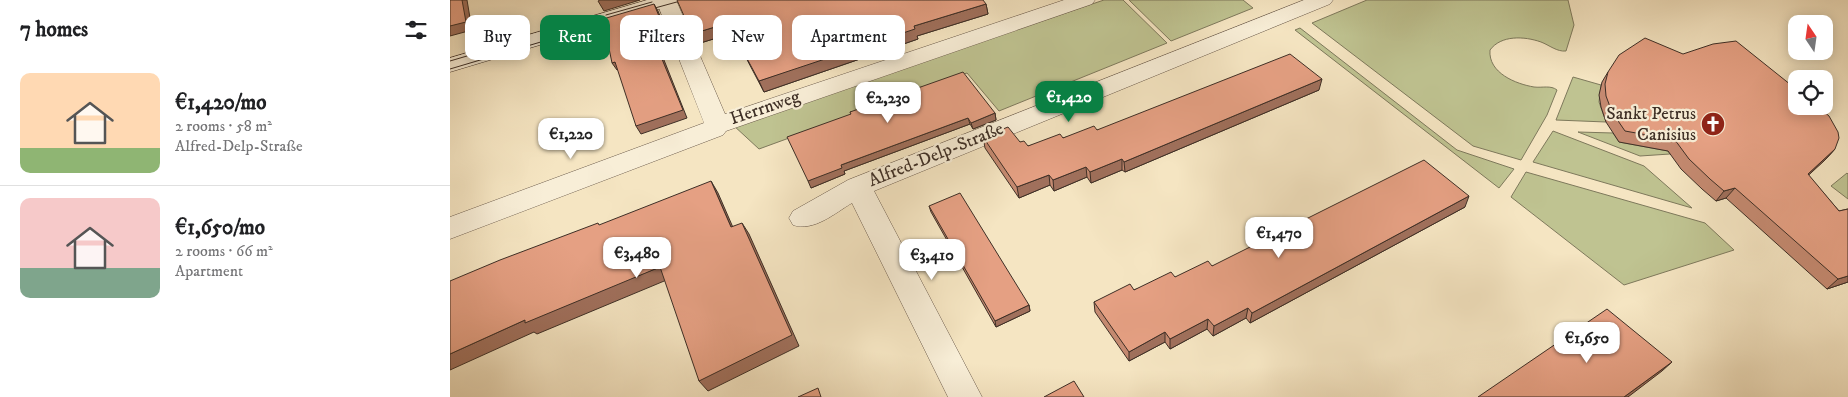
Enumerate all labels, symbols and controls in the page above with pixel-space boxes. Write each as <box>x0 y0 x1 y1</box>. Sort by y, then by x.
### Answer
chip: Buy <box>465 15 530 60</box>
chip: Rent <box>540 15 610 60</box>
chip: Filters <box>620 15 703 60</box>
chip: New <box>713 15 782 60</box>
chip: Apartment <box>792 15 905 60</box>
north arrow <box>1788 15 1832 60</box>
map controls <box>1788 15 1833 115</box>
icon: filters <box>402 16 430 44</box>
text: 7 homes <box>20 17 88 43</box>
button: locate <box>1788 70 1833 115</box>
pin: €1,420 <box>1028 80 1110 123</box>
pin: €2,230 <box>847 82 929 124</box>
street label: Herrnweg <box>727 86 803 130</box>
text: €1,420 <box>1046 87 1092 107</box>
text: €2,230 <box>866 88 910 108</box>
text: €1,420/mo <box>175 90 266 116</box>
icon: home <box>60 93 120 153</box>
place label: Sankt Petrus Canisius <box>1606 103 1696 146</box>
church icon: Sankt Petrus Canisius <box>1700 111 1726 137</box>
text: 2 rooms · 58 m² <box>175 116 272 136</box>
pin: €1,220 <box>530 118 612 160</box>
street label: Alfred-Delp-Straße <box>865 118 1007 192</box>
text: €1,220 <box>549 124 593 144</box>
text: Alfred-Delp-Straße <box>175 136 303 156</box>
text: €1,650/mo <box>175 215 265 241</box>
pin: €1,470 <box>1238 216 1320 259</box>
icon: home <box>60 218 120 278</box>
text: €1,470 <box>1256 223 1302 243</box>
pin: €3,480 <box>596 236 678 279</box>
pin: €3,410 <box>891 238 973 281</box>
text: 2 rooms · 66 m² <box>175 241 273 261</box>
text: €3,480 <box>614 243 660 263</box>
text: €3,410 <box>910 245 954 265</box>
text: Apartment <box>175 261 243 281</box>
pin: €1,650 <box>1546 322 1628 364</box>
text: €1,650 <box>1565 328 1609 348</box>

